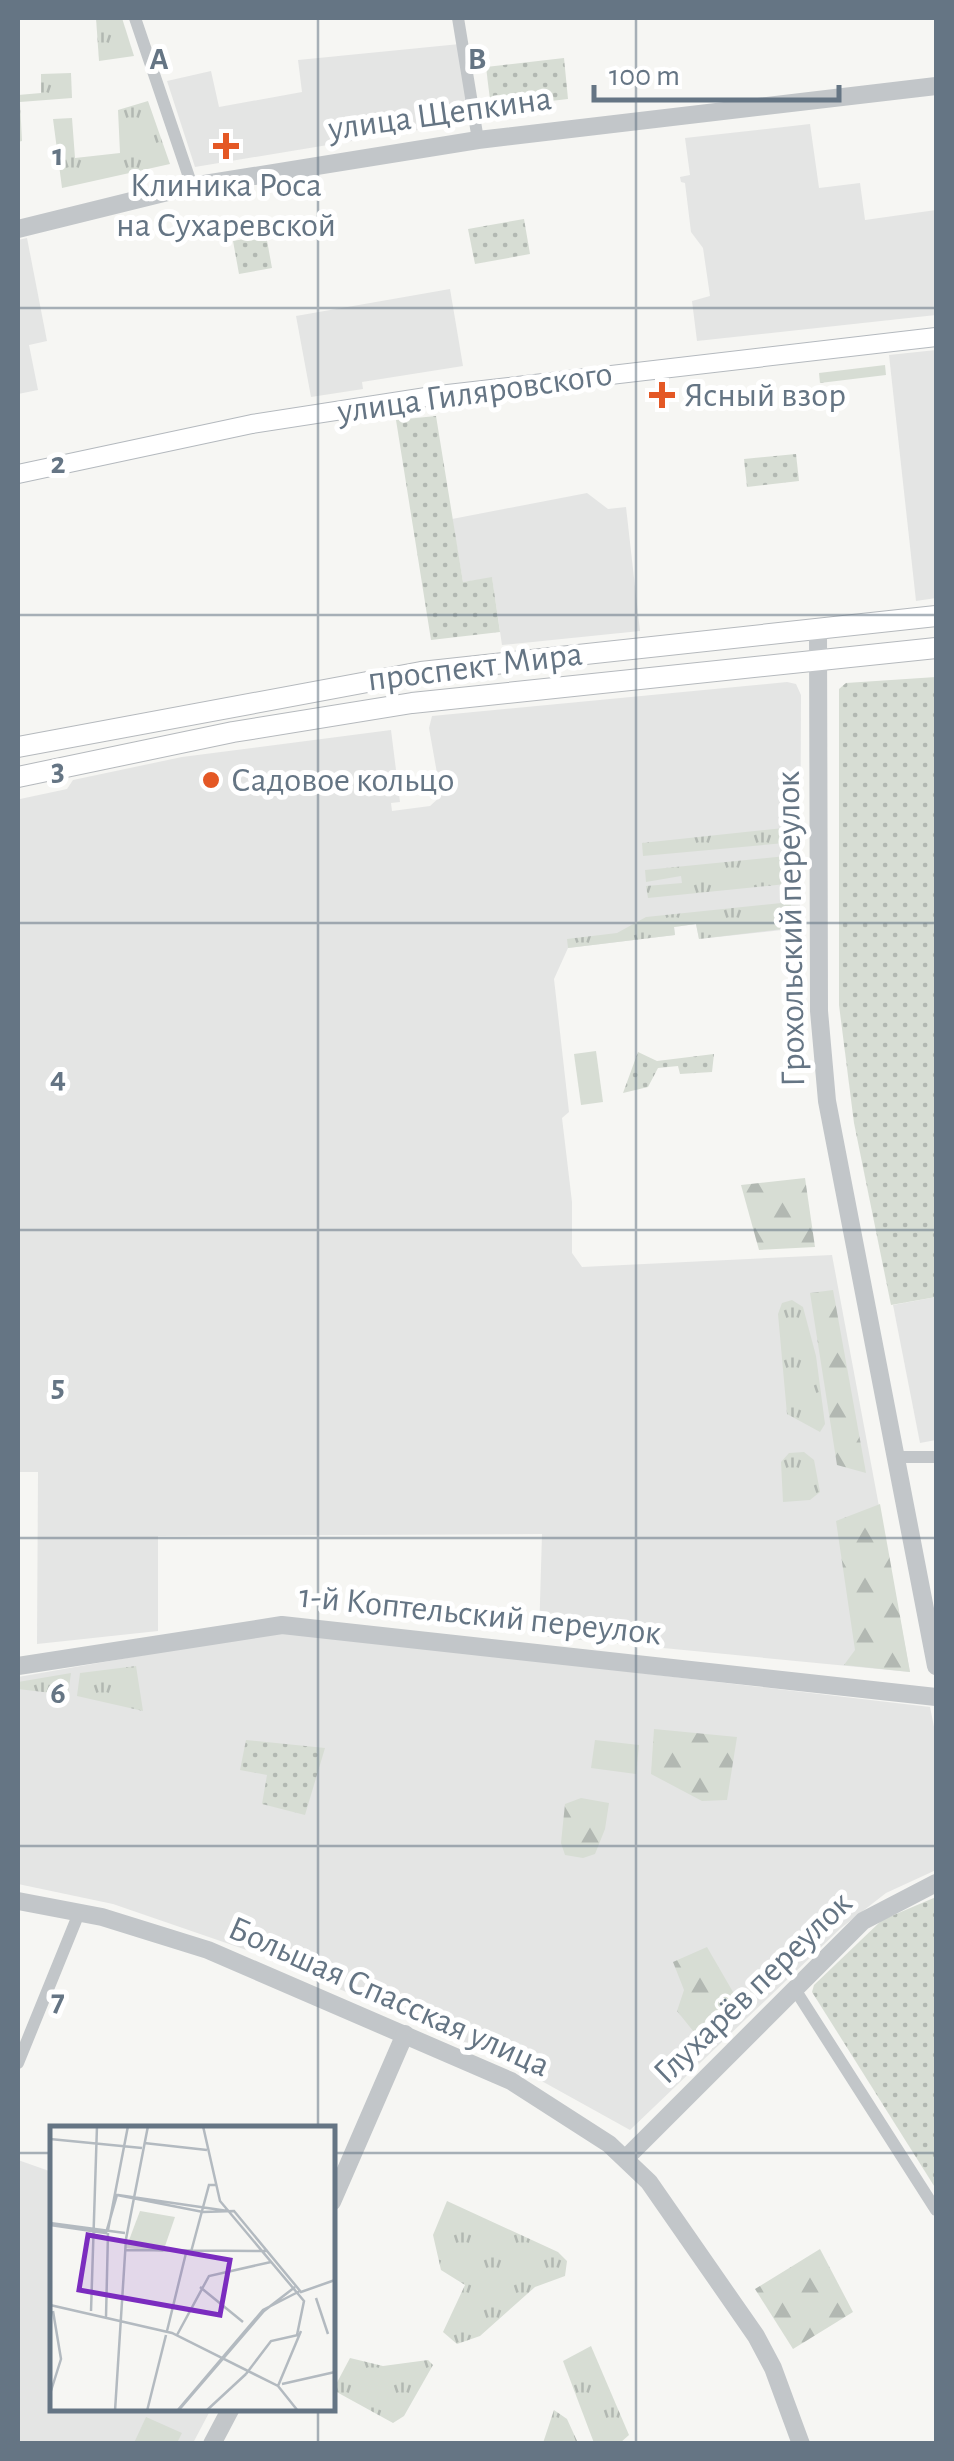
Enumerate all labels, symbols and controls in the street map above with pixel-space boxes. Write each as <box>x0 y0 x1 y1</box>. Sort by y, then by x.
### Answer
scale bar <box>594 40 839 102</box>
text: A <box>149 43 169 75</box>
text: B <box>468 43 486 75</box>
text: 100 m <box>609 61 680 91</box>
street label: улица Щепкина <box>325 81 554 147</box>
marker: Клиника Роса на Сухаревской <box>213 133 239 159</box>
text: 1 <box>52 139 64 171</box>
place label: Клиника Роса на Сухаревской <box>116 168 336 243</box>
street label: улица Гиляровского <box>334 356 615 430</box>
place label: Ясный взор <box>684 378 846 413</box>
marker: Ясный взор <box>649 382 675 408</box>
text: 2 <box>50 447 66 479</box>
street label: проспект Мира <box>366 636 584 698</box>
text: 3 <box>51 754 65 786</box>
place label: Садовое кольцо <box>231 763 454 798</box>
marker: Садовое кольцо <box>200 769 222 791</box>
street label: Грохольский переулок <box>771 771 811 1087</box>
text: 4 <box>50 1062 66 1094</box>
text: 5 <box>51 1370 65 1402</box>
street label: 1-й Коптельский переулок <box>297 1579 663 1651</box>
text: 6 <box>50 1677 66 1709</box>
street label: Глухарёв переулок <box>647 1885 859 2091</box>
street label: Большая Спасская улица <box>223 1910 555 2084</box>
text: 7 <box>51 1985 65 2017</box>
inset map <box>50 2126 335 2411</box>

